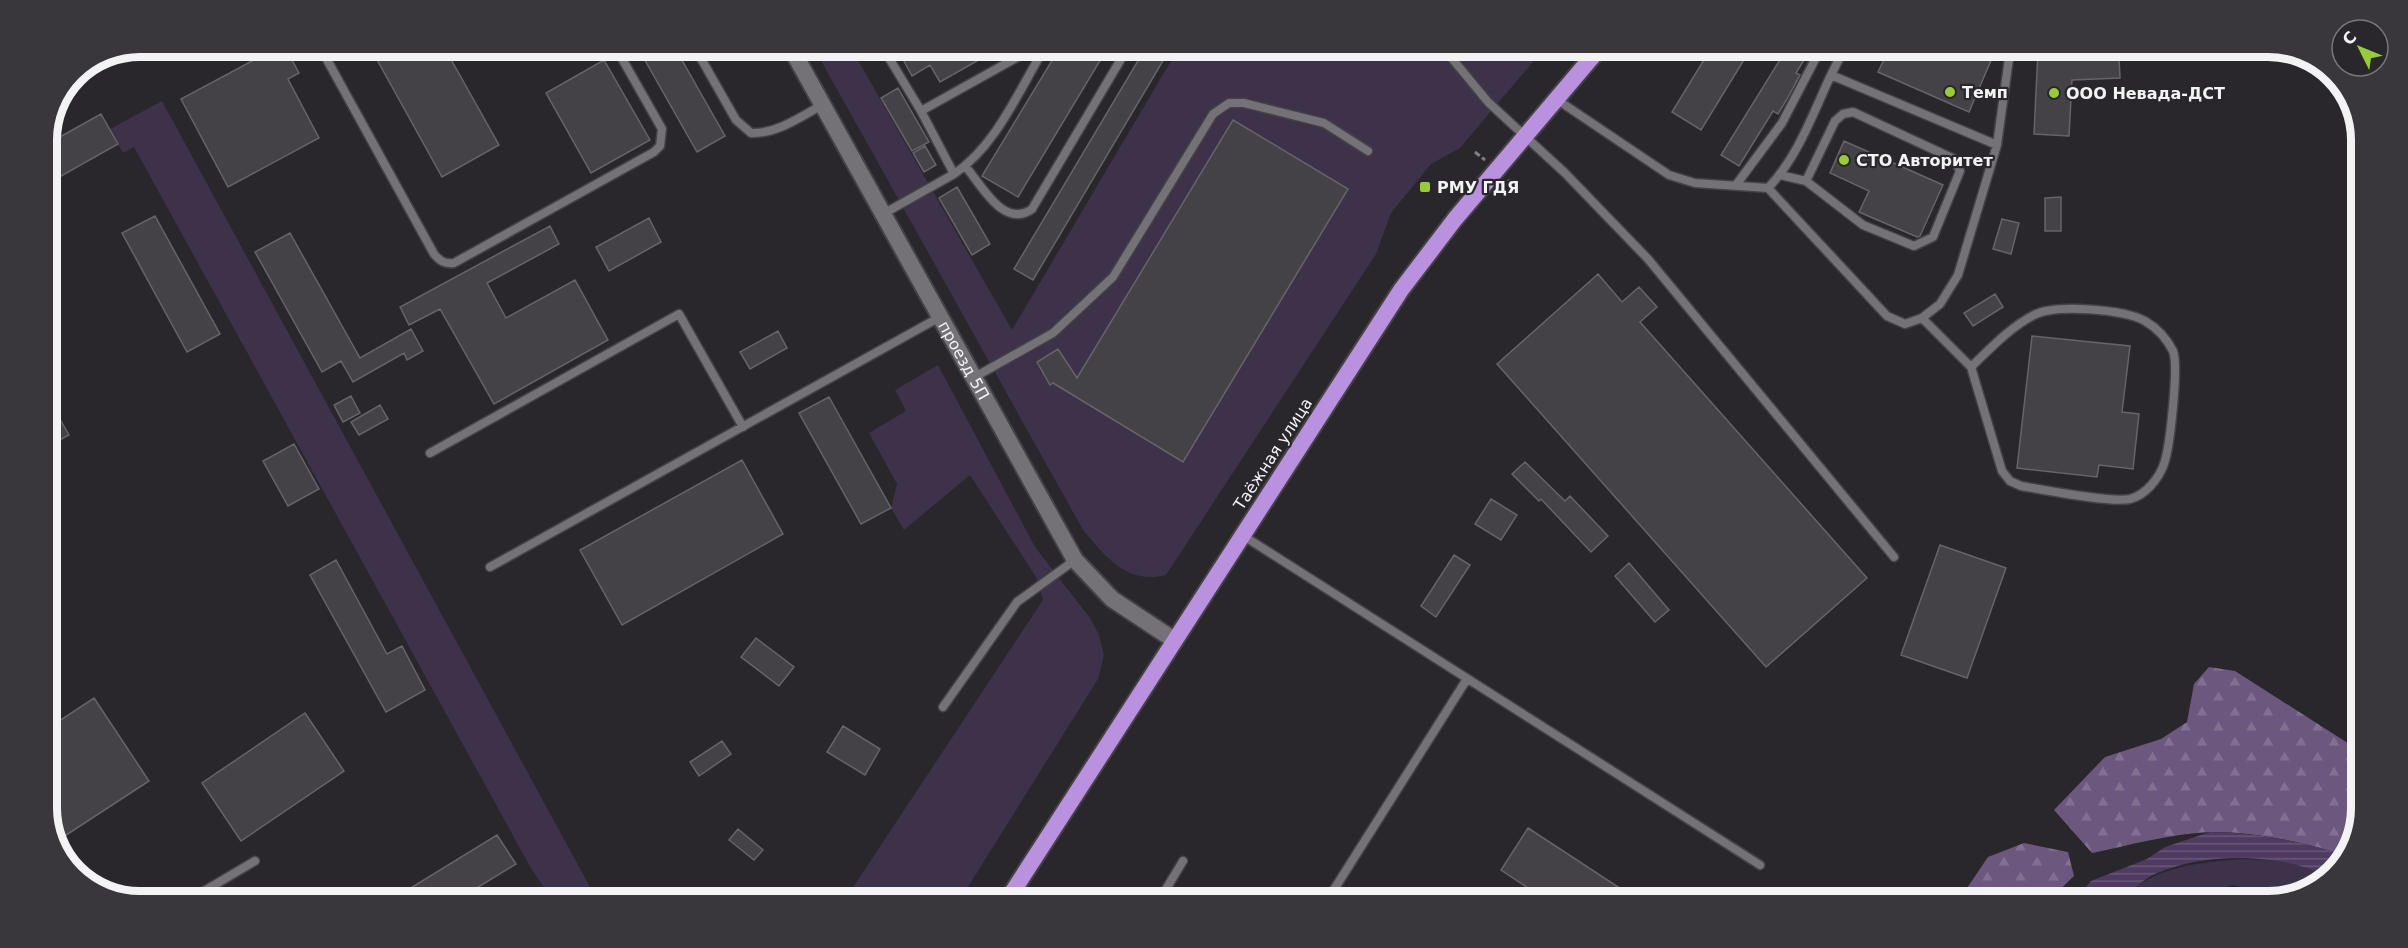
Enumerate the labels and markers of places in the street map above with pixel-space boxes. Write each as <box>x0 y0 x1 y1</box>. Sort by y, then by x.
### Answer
place label: Темп <box>1962 83 2008 102</box>
place label: ООО Невада-ДСТ <box>2066 84 2225 103</box>
marker: Темп <box>1943 85 1957 99</box>
marker: ООО Невада-ДСТ <box>2047 86 2061 100</box>
place label: СТО Авторитет <box>1856 151 1993 170</box>
marker: СТО Авторитет <box>1837 153 1851 167</box>
place label: РМУ ГДЯ <box>1437 178 1519 197</box>
marker: РМУ ГДЯ <box>1418 180 1432 194</box>

